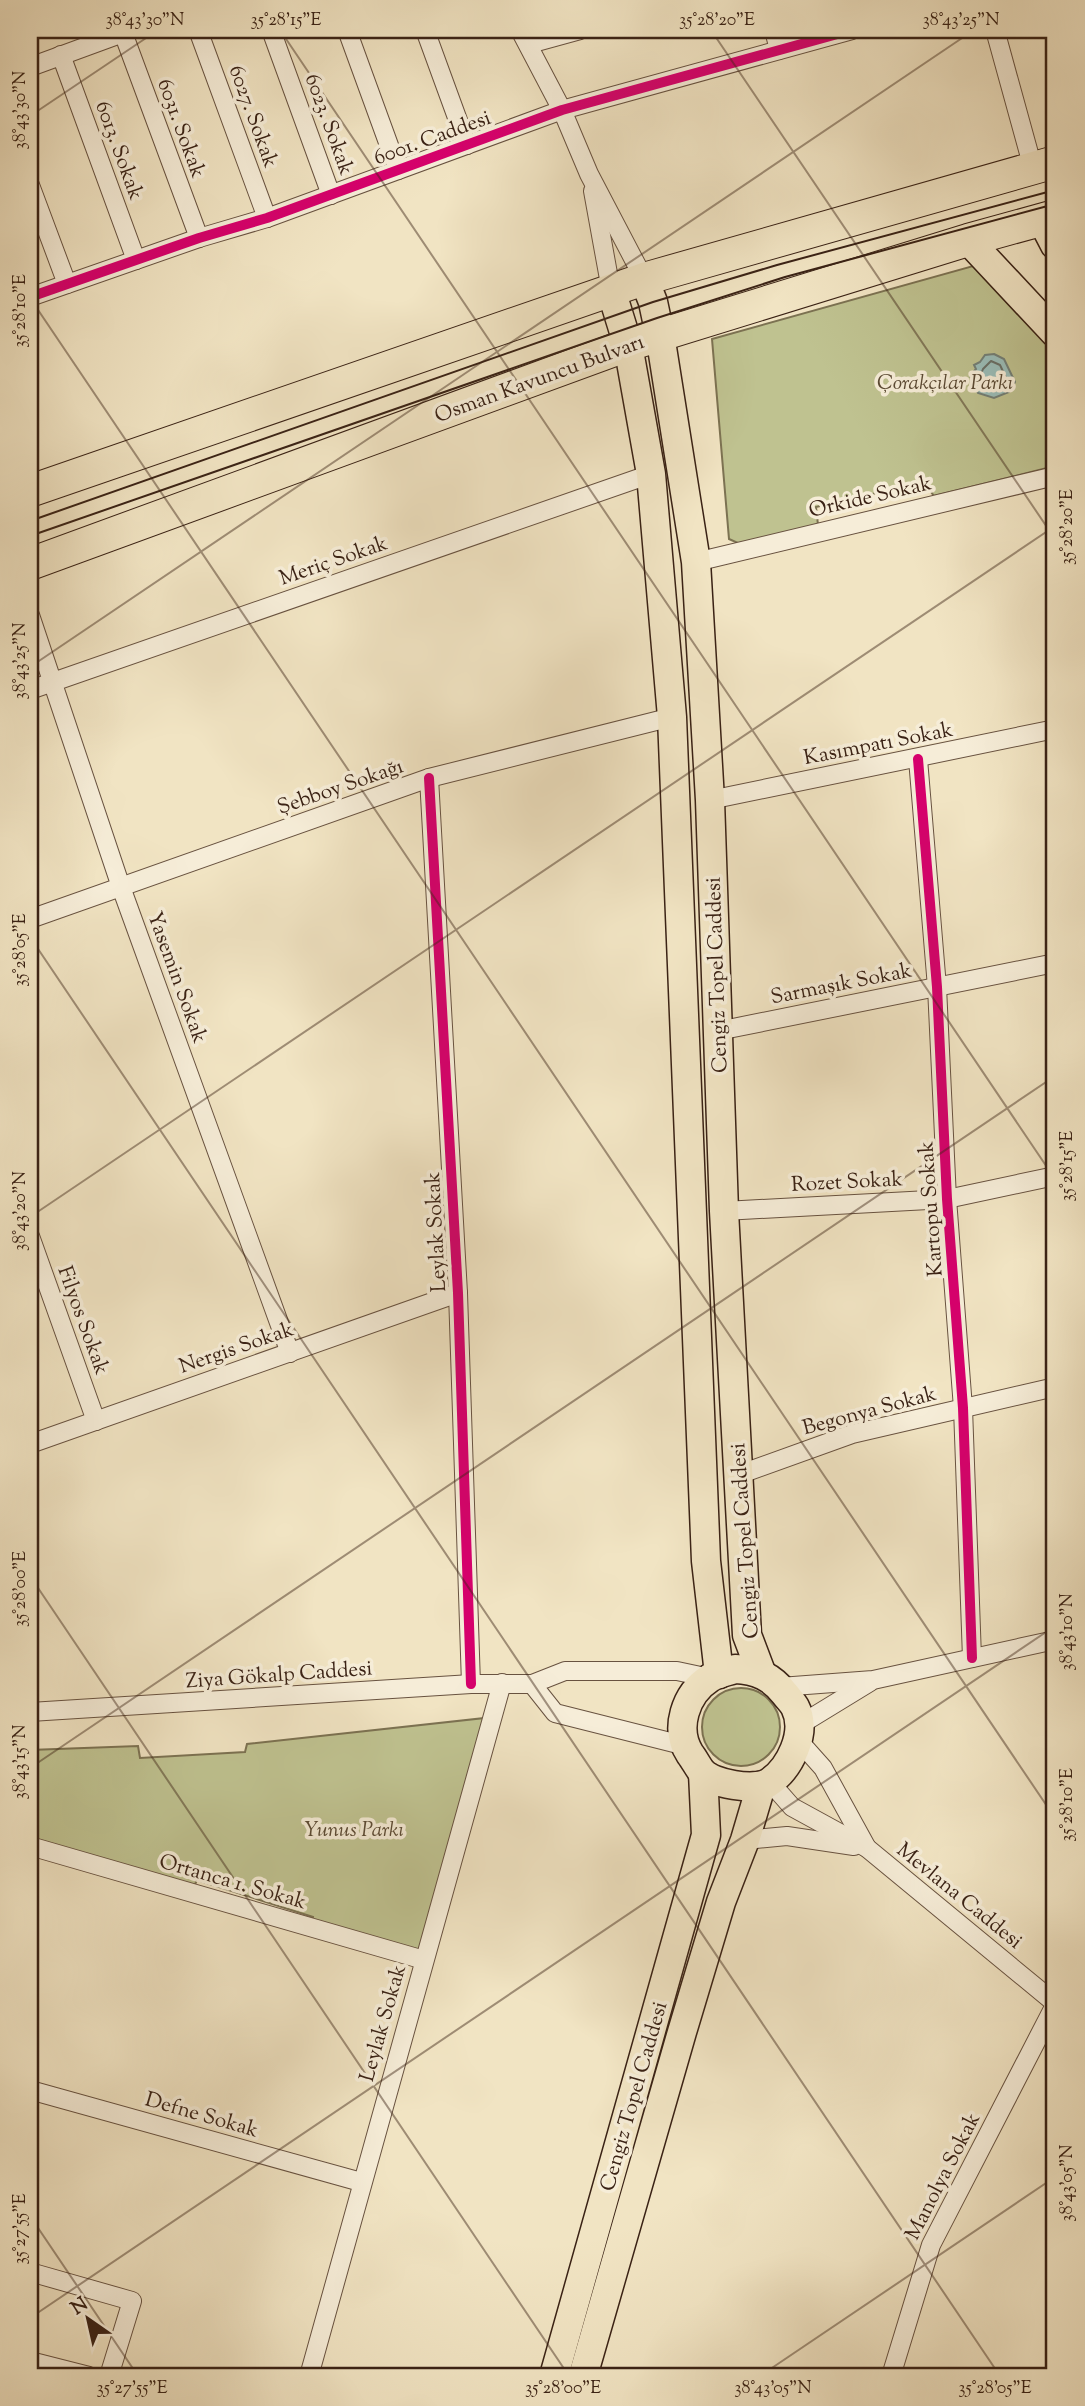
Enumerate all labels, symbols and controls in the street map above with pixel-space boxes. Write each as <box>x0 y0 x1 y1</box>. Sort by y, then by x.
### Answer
text: 38°43'30"N <box>106 8 184 34</box>
text: 35°28'15"E <box>251 8 322 34</box>
text: 35°28'20"E <box>679 8 755 34</box>
text: 38°43'25"N <box>922 8 1000 34</box>
street label: 6027. Sokak <box>220 61 285 173</box>
street label: 6023. Sokak <box>296 70 361 180</box>
text: 38°43'30"N <box>8 71 34 149</box>
street label: 6031. Sokak <box>148 75 212 183</box>
street label: 6013. Sokak <box>86 97 150 205</box>
street label: 6001. Caddesi <box>370 104 495 174</box>
text: 35°28'10"E <box>8 274 34 348</box>
street label: Osman Kavuncu Bulvarı <box>431 328 649 432</box>
park label: Çorakçılar Parkı <box>877 369 1013 399</box>
street label: Orkide Sokak <box>806 469 935 527</box>
text: 35°28'20"E <box>1055 489 1081 565</box>
street label: Meriç Sokak <box>275 529 392 594</box>
text: 38°43'25"N <box>8 622 34 700</box>
street label: Kasımpatı Sokak <box>801 716 956 774</box>
street label: Şebboy Sokağı <box>274 752 408 823</box>
street label: Cengiz Topel Caddesi <box>700 876 736 1073</box>
street label: Yasemin Sokak <box>138 908 214 1048</box>
text: 35°28'05"E <box>8 913 34 987</box>
street label: Sarmaşık Sokak <box>768 956 915 1013</box>
text: 35°28'15"E <box>1055 1130 1081 1201</box>
street label: Kartopu Sokak <box>912 1140 952 1278</box>
street label: Rozet Sokak <box>791 1165 904 1201</box>
street label: Leylak Sokak <box>419 1170 455 1293</box>
text: 38°43'20"N <box>8 1171 34 1251</box>
street label: Filyos Sokak <box>49 1262 116 1380</box>
street label: Nergis Sokak <box>175 1315 299 1383</box>
street label: Begonya Sokak <box>799 1380 940 1444</box>
street label: Cengiz Topel Caddesi <box>724 1442 768 1640</box>
text: 35°28'00"E <box>8 1551 34 1627</box>
text: 38°43'10"N <box>1055 1593 1081 1671</box>
street label: Ziya Gökalp Caddesi <box>185 1655 374 1697</box>
text: 38°43'15"N <box>8 1724 34 1800</box>
text: 35°28'10"E <box>1055 1768 1081 1842</box>
park label: Yunus Parkı <box>304 1816 404 1846</box>
street label: Mevlana Caddesi <box>889 1836 1028 1957</box>
street label: Ortanca 1. Sokak <box>155 1848 310 1918</box>
street label: Leylak Sokak <box>353 1961 415 2086</box>
street label: Cengiz Topel Caddesi <box>593 1998 676 2195</box>
street label: Defne Sokak <box>141 2085 262 2147</box>
street label: Manolya Sokak <box>899 2108 989 2246</box>
text: 38°43'05"N <box>1055 2144 1081 2222</box>
text: 35°27'55"E <box>8 2193 34 2265</box>
north arrow <box>52 2284 122 2354</box>
text: N <box>66 2292 94 2322</box>
text: 35°27'55"E <box>96 2376 168 2402</box>
text: 35°28'00"E <box>525 2376 601 2402</box>
text: 38°43'05"N <box>734 2376 812 2402</box>
text: 35°28'05"E <box>958 2376 1032 2402</box>

